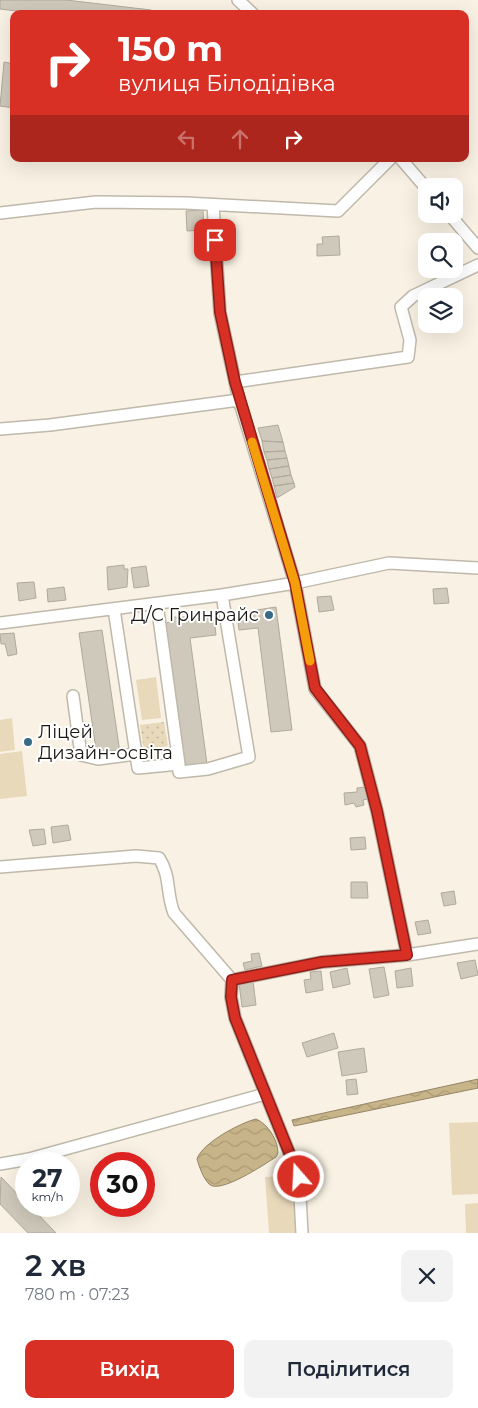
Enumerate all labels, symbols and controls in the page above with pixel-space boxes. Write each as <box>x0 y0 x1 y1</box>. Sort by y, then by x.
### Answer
text: 150 m <box>118 27 223 70</box>
icon: right <box>35 30 100 95</box>
text: вулиця Білодідівка <box>118 70 336 97</box>
icon: left <box>173 125 201 153</box>
icon: ahead <box>226 125 254 153</box>
icon: right <box>279 125 307 153</box>
map controls <box>418 178 463 333</box>
button: sound <box>418 178 463 223</box>
pin <box>194 219 236 261</box>
icon: arrive <box>201 226 229 254</box>
button: search <box>418 233 463 278</box>
button: layers <box>418 288 463 333</box>
place label: Д/С Гринрайс <box>131 604 259 626</box>
marker: Д/С Гринрайс <box>263 609 275 621</box>
place label: Ліцей Дизайн-освіта <box>38 721 173 764</box>
marker: Ліцей Дизайн-освіта <box>22 736 34 748</box>
position arrow <box>272 1150 324 1202</box>
speed limit sign: 30 <box>90 1152 155 1217</box>
text: 27 <box>32 1163 63 1193</box>
text: km/h <box>31 1189 64 1204</box>
text: 2 хв <box>25 1247 86 1284</box>
button: close <box>401 1250 453 1302</box>
text: 780 m · 07:23 <box>25 1285 130 1304</box>
button: Вихід <box>25 1340 234 1398</box>
button: Поділитися <box>244 1340 453 1398</box>

